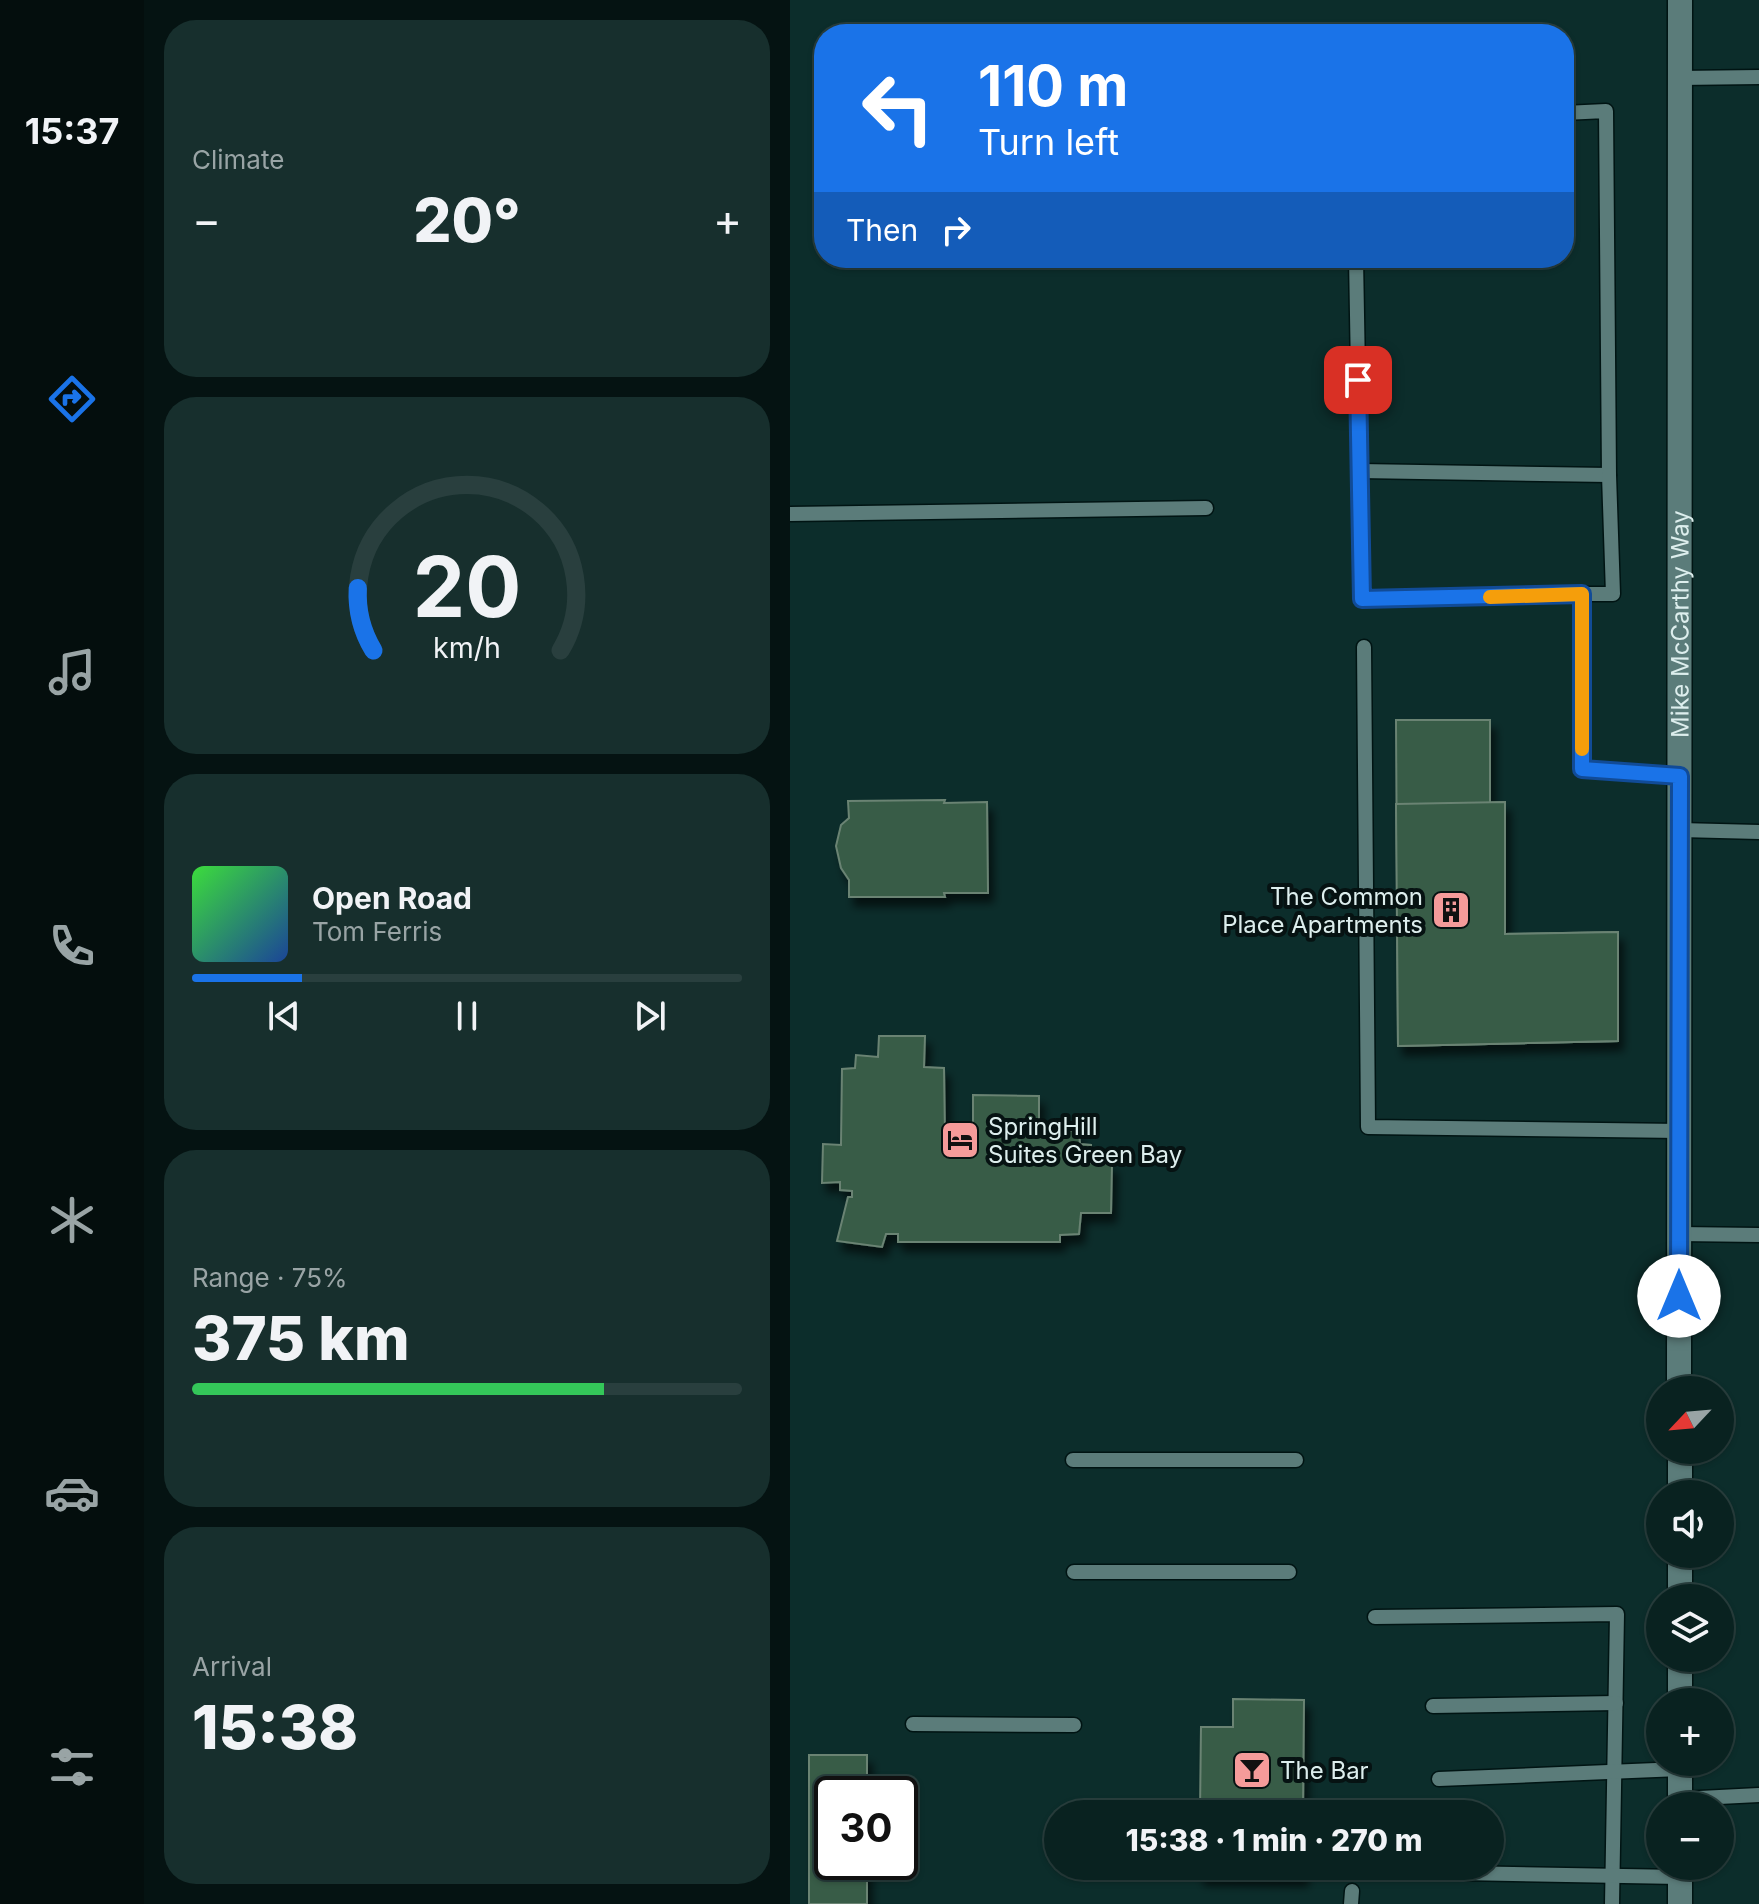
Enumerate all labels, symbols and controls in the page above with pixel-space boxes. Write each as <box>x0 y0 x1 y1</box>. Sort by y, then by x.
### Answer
text: 110 m <box>978 52 1128 120</box>
icon: left <box>846 56 950 160</box>
text: 15:37 <box>25 109 119 153</box>
text: Turn left <box>978 120 1119 164</box>
text: Climate <box>192 144 284 175</box>
text: 20° <box>413 184 521 256</box>
text: − <box>192 193 221 247</box>
text: + <box>713 193 742 247</box>
icon: right <box>934 208 978 252</box>
text: Then <box>846 212 918 248</box>
pin <box>1324 346 1392 414</box>
icon: arrive <box>1336 358 1380 402</box>
icon: directions <box>44 371 100 427</box>
street label: Mike McCarthy Way <box>1665 510 1694 738</box>
text: 20 <box>413 536 521 637</box>
text: km/h <box>433 630 501 665</box>
icon: music <box>44 644 100 700</box>
text: Open Road <box>312 880 472 916</box>
place label: The Common Place Apartments <box>1222 882 1423 939</box>
building icon: The Common Place Apartments <box>1430 889 1472 931</box>
text: Tom Ferris <box>312 916 442 947</box>
icon: phone <box>44 918 100 974</box>
icon: previous <box>262 994 306 1038</box>
icon: pause <box>445 994 489 1038</box>
icon: next <box>628 994 672 1038</box>
place label: SpringHill Suites Green Bay <box>988 1112 1182 1169</box>
hotel icon: SpringHill Suites Green Bay <box>939 1119 981 1161</box>
icon: climate <box>44 1192 100 1248</box>
position arrow <box>1637 1254 1721 1338</box>
text: Range · 75% <box>192 1262 348 1293</box>
text: 375 km <box>192 1302 410 1374</box>
north arrow <box>1646 1376 1734 1464</box>
map controls <box>1646 1376 1734 1880</box>
icon: car <box>44 1465 100 1521</box>
button: sound <box>1646 1480 1734 1568</box>
button: layers <box>1646 1584 1734 1672</box>
text: Arrival <box>192 1651 272 1682</box>
button: + <box>1646 1688 1734 1776</box>
text: 15:38 <box>192 1691 358 1763</box>
icon: filters <box>44 1739 100 1795</box>
bar icon: The Bar <box>1231 1749 1273 1791</box>
place label: The Bar <box>1280 1756 1369 1785</box>
speed limit sign: 30 <box>814 1776 918 1880</box>
button: − <box>1646 1792 1734 1880</box>
text: 15:38 · 1 min · 270 m <box>1125 1822 1423 1858</box>

